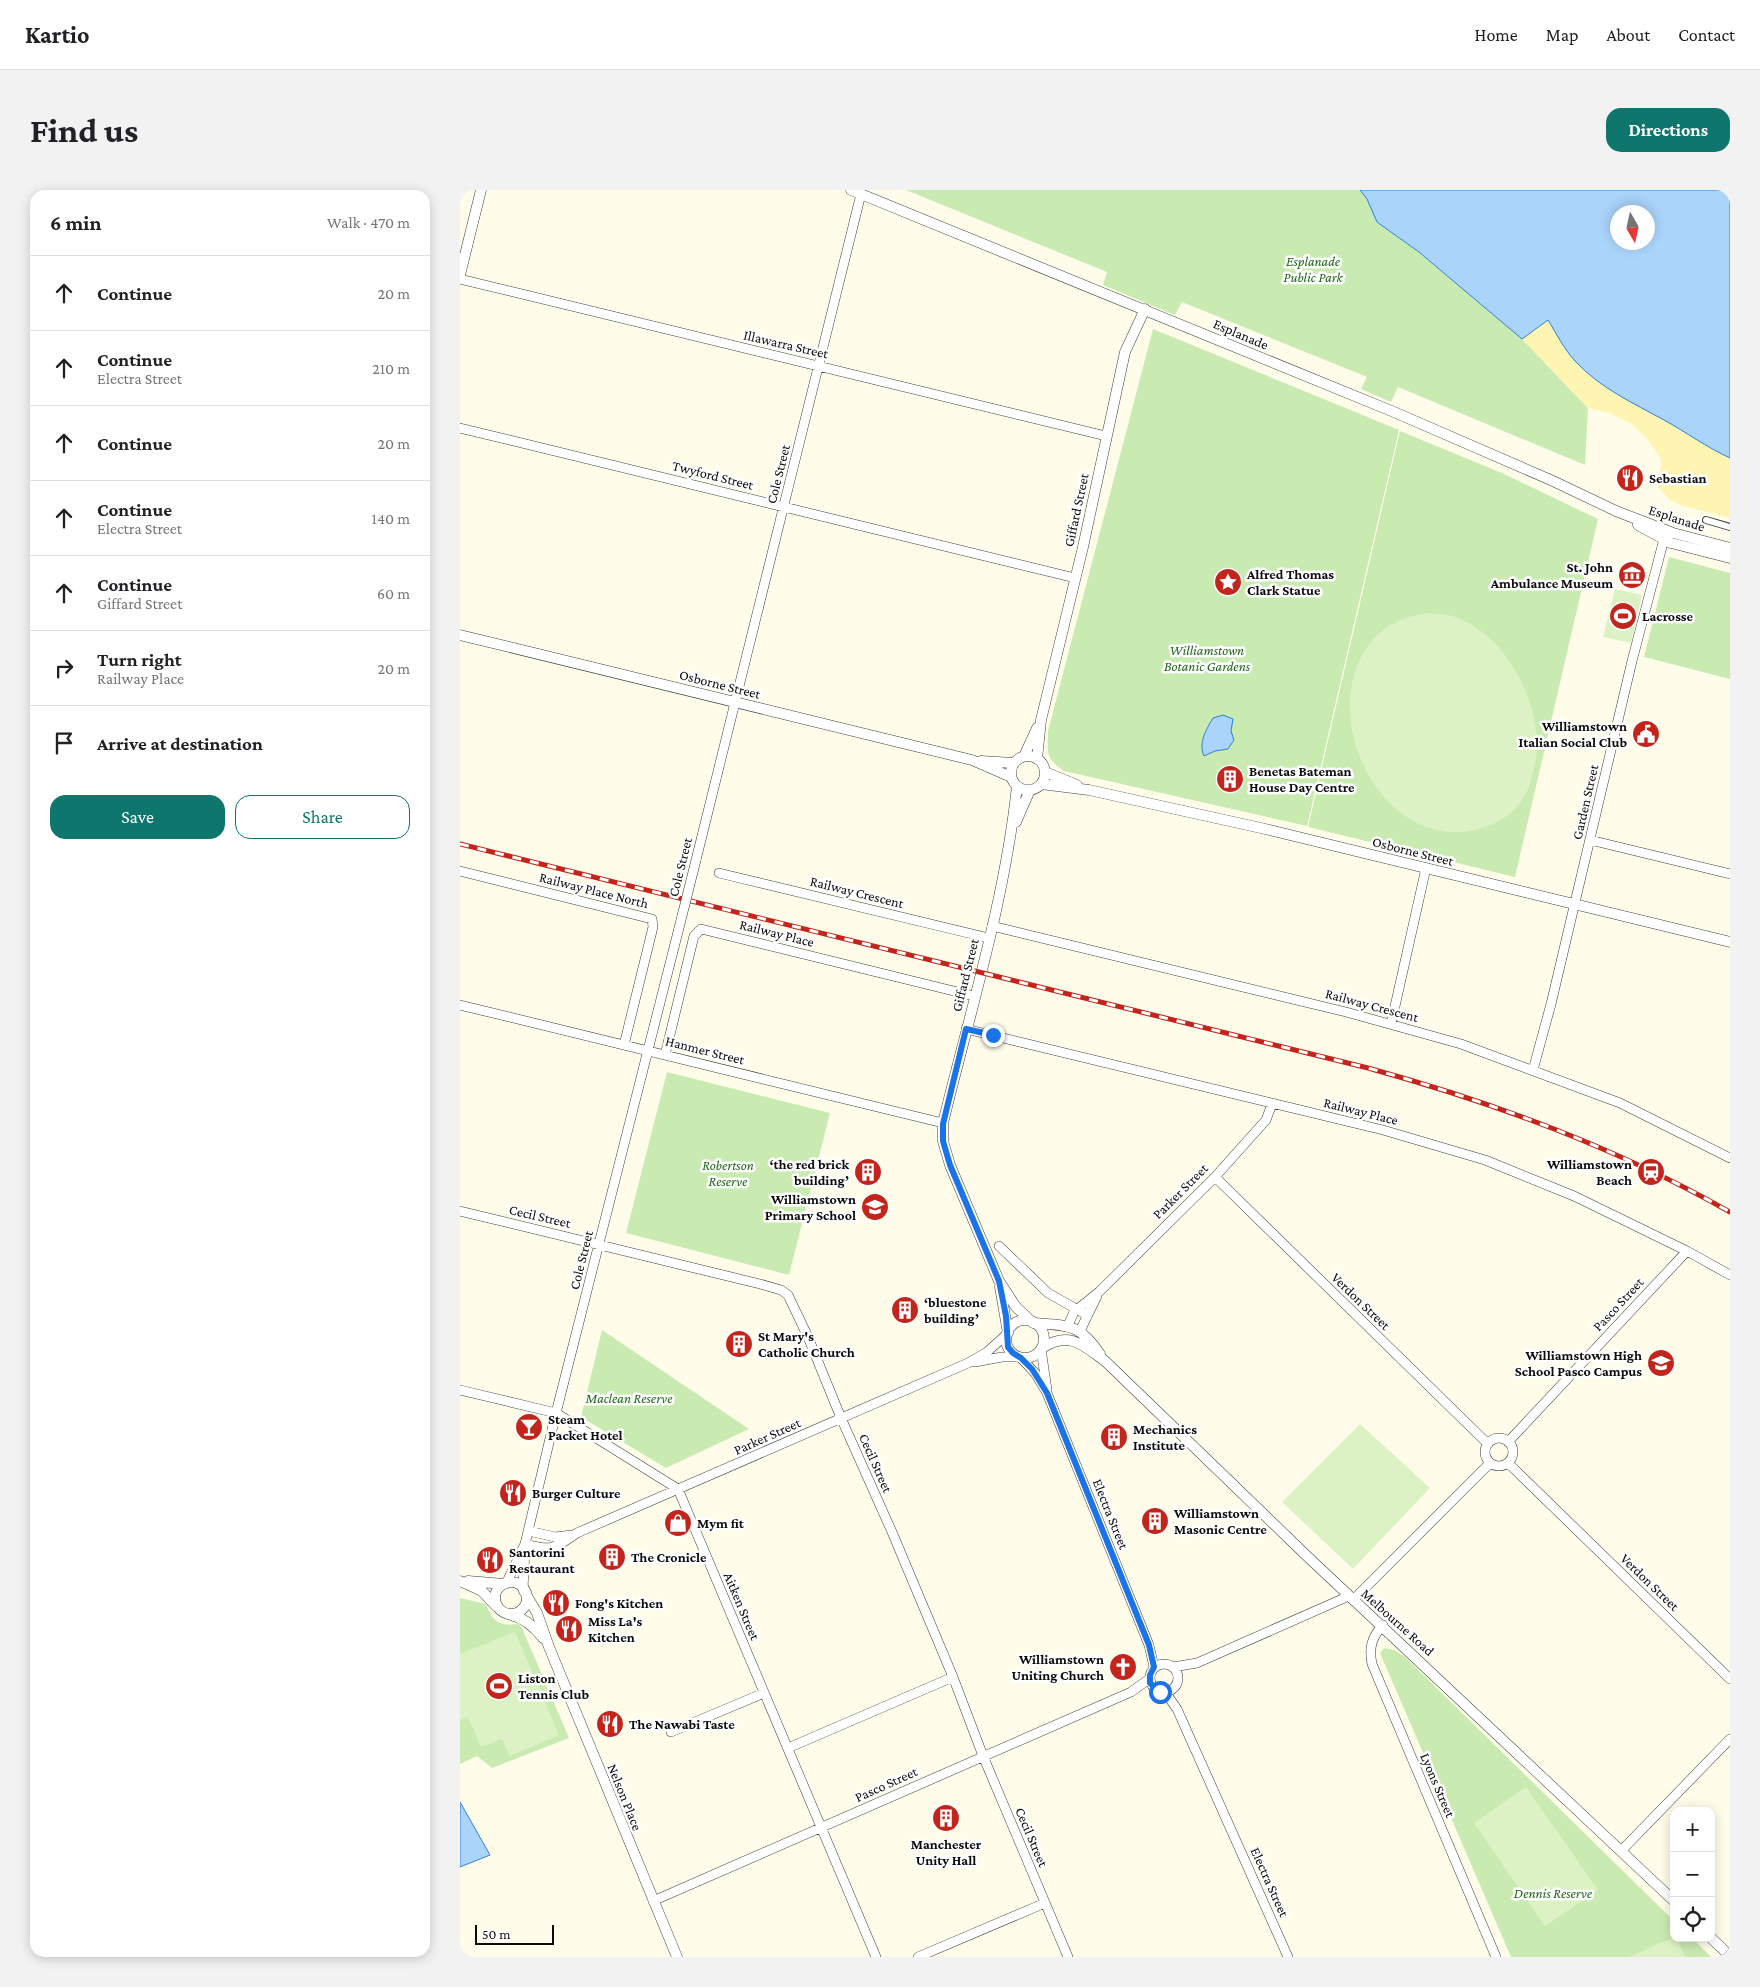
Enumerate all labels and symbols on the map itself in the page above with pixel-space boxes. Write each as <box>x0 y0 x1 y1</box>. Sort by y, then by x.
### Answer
north arrow <box>1610 205 1655 250</box>
park label: Esplanade Public Park <box>1283 253 1344 285</box>
street label: Esplanade <box>1211 315 1271 353</box>
street label: Illawarra Street <box>742 327 830 362</box>
street label: Cole Street <box>763 442 793 505</box>
street label: Twyford Street <box>671 457 756 493</box>
restaurant icon: Sebastian <box>1615 463 1645 493</box>
place label: Sebastian <box>1649 470 1707 486</box>
street label: Giffard Street <box>1060 471 1092 548</box>
street label: Esplanade <box>1647 501 1707 535</box>
place label: St. John Ambulance Museum <box>1490 559 1613 591</box>
museum icon: St. John Ambulance Museum <box>1617 560 1647 590</box>
place label: Alfred Thomas Clark Statue <box>1246 566 1334 598</box>
place icon: Alfred Thomas Clark Statue <box>1213 567 1243 597</box>
sports icon: Lacrosse <box>1608 601 1638 631</box>
place label: Lacrosse <box>1642 608 1694 624</box>
park label: Williamstown Botanic Gardens <box>1164 642 1251 674</box>
street label: Osborne Street <box>678 666 763 702</box>
place label: Williamstown Italian Social Club <box>1518 718 1627 750</box>
public building icon: Williamstown Italian Social Club <box>1631 719 1661 749</box>
place label: Benetas Bateman House Day Centre <box>1249 763 1355 795</box>
street label: Garden Street <box>1569 763 1601 841</box>
building icon: Benetas Bateman House Day Centre <box>1215 764 1245 794</box>
street label: Osborne Street <box>1371 833 1456 869</box>
street label: Cole Street <box>665 835 695 898</box>
street label: Railway Place North <box>538 869 651 911</box>
street label: Railway Crescent <box>809 873 906 911</box>
street label: Railway Place <box>738 916 816 950</box>
street label: Giffard Street <box>948 936 982 1013</box>
street label: Railway Crescent <box>1324 985 1421 1025</box>
route end <box>982 1024 1005 1047</box>
street label: Hanmer Street <box>664 1032 747 1068</box>
street label: Railway Place <box>1322 1094 1400 1128</box>
place label: ‘the red brick building’ <box>769 1156 849 1188</box>
place label: Williamstown Beach <box>1546 1156 1632 1188</box>
park label: Robertson Reserve <box>702 1157 754 1189</box>
building icon: ‘the red brick building’ <box>853 1157 883 1187</box>
station icon: Williamstown Beach <box>1636 1157 1666 1187</box>
street label: Parker Street <box>1149 1160 1211 1222</box>
place label: Williamstown Primary School <box>765 1191 856 1223</box>
school or university icon: Williamstown Primary School <box>860 1192 890 1222</box>
street label: Cecil Street <box>508 1201 573 1231</box>
street label: Cole Street <box>566 1228 596 1291</box>
street label: Verdon Street <box>1328 1269 1394 1333</box>
street label: Pasco Street <box>1589 1274 1647 1334</box>
place label: ‘bluestone building’ <box>923 1294 987 1326</box>
building icon: ‘bluestone building’ <box>890 1295 920 1325</box>
place label: St Mary's Catholic Church <box>758 1328 855 1360</box>
building icon: St Mary's Catholic Church <box>724 1329 754 1359</box>
place label: Williamstown High School Pasco Campus <box>1515 1347 1642 1379</box>
school or university icon: Williamstown High School Pasco Campus <box>1646 1348 1676 1378</box>
park label: Maclean Reserve <box>585 1390 673 1406</box>
place label: Steam Packet Hotel <box>548 1411 623 1443</box>
bar icon: Steam Packet Hotel <box>514 1412 544 1442</box>
street label: Parker Street <box>731 1414 803 1458</box>
place label: Mechanics Institute <box>1133 1421 1197 1453</box>
building icon: Mechanics Institute <box>1099 1422 1129 1452</box>
street label: Cecil Street <box>856 1431 896 1495</box>
street label: Electra Street <box>1090 1476 1133 1552</box>
restaurant icon: Burger Culture <box>498 1478 528 1508</box>
place label: Burger Culture <box>532 1485 621 1501</box>
place label: Williamstown Masonic Centre <box>1173 1505 1267 1537</box>
building icon: Williamstown Masonic Centre <box>1140 1506 1170 1536</box>
shop icon: Mym fit <box>663 1508 693 1538</box>
place label: Mym fit <box>697 1515 745 1531</box>
building icon: The Cronicle <box>597 1542 627 1572</box>
place label: Santorini Restaurant <box>509 1544 575 1576</box>
restaurant icon: Santorini Restaurant <box>475 1545 505 1575</box>
place label: The Cronicle <box>631 1549 707 1565</box>
street label: Verdon Street <box>1617 1550 1683 1614</box>
street label: Aitken Street <box>721 1570 764 1643</box>
street label: Melbourne Road <box>1358 1585 1438 1659</box>
restaurant icon: Fong's Kitchen <box>541 1588 571 1618</box>
place label: Fong's Kitchen <box>575 1595 663 1611</box>
place label: Miss La's Kitchen <box>588 1613 643 1645</box>
restaurant icon: Miss La's Kitchen <box>554 1614 584 1644</box>
place label: Williamstown Uniting Church <box>1011 1651 1104 1683</box>
church icon: Williamstown Uniting Church <box>1108 1652 1138 1682</box>
place label: Liston Tennis Club <box>518 1670 589 1702</box>
sports icon: Liston Tennis Club <box>484 1671 514 1701</box>
route start <box>1149 1681 1172 1704</box>
restaurant icon: The Nawabi Taste <box>595 1709 625 1739</box>
place label: The Nawabi Taste <box>629 1716 735 1732</box>
street label: Lyons Street <box>1417 1750 1459 1820</box>
street label: Nelson Place <box>604 1761 646 1833</box>
street label: Pasco Street <box>852 1763 920 1805</box>
building icon: Manchester Unity Hall <box>931 1803 961 1833</box>
street label: Cecil Street <box>1012 1805 1052 1869</box>
place label: Manchester Unity Hall <box>911 1836 982 1868</box>
street label: Electra Street <box>1248 1845 1293 1920</box>
park label: Dennis Reserve <box>1514 1885 1593 1901</box>
scale bar <box>475 1922 554 1945</box>

